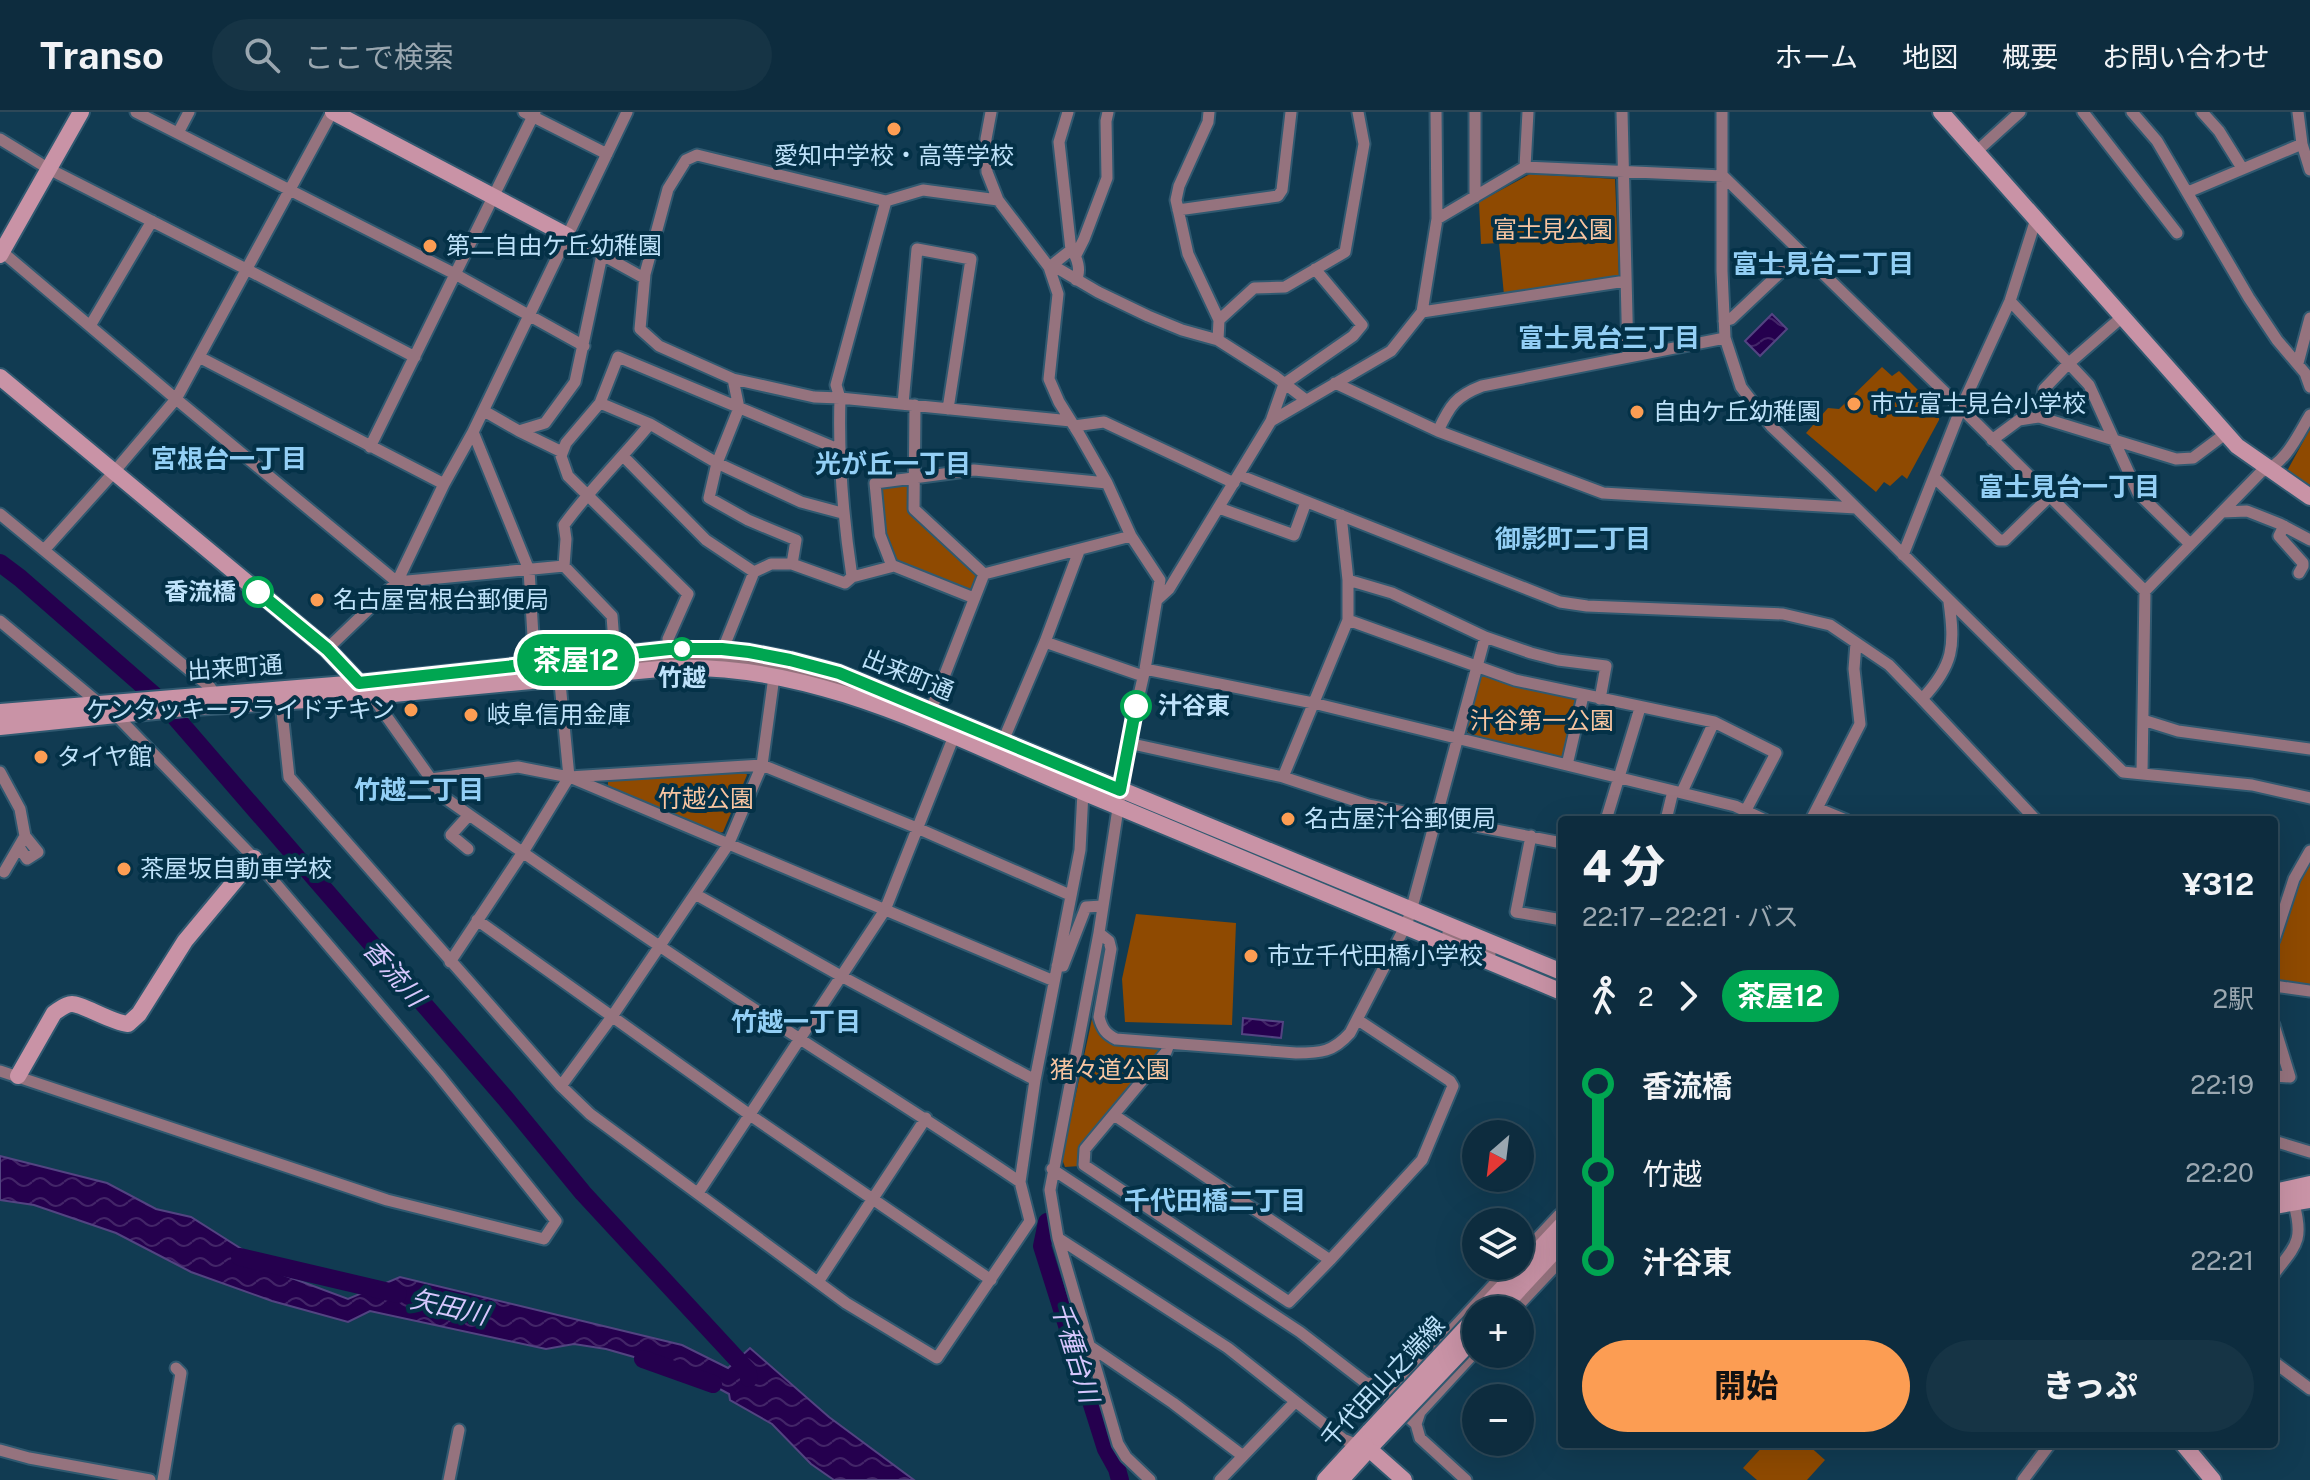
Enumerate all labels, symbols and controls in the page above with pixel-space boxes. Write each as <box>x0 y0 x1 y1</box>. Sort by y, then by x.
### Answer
search box <box>212 19 772 91</box>
text: Transo <box>40 33 164 78</box>
icon: search <box>240 33 284 77</box>
text: ここで検索 <box>304 39 454 75</box>
text: ホーム <box>1775 40 1858 73</box>
text: 地図 <box>1902 40 1958 73</box>
text: 概要 <box>2002 40 2058 73</box>
text: お問い合わせ <box>2102 40 2270 73</box>
marker: 愛知中学校・高等学校 <box>885 120 903 138</box>
place label: 愛知中学校・高等学校 <box>774 141 1014 169</box>
park label: 富士見公園 <box>1493 215 1613 243</box>
place label: 第二自由ケ丘幼稚園 <box>446 231 662 259</box>
marker: 第二自由ケ丘幼稚園 <box>421 237 439 255</box>
district label: 富士見台二丁目 <box>1732 248 1914 279</box>
district label: 富士見台三丁目 <box>1518 322 1700 353</box>
place label: 市立富士見台小学校 <box>1870 389 2086 417</box>
marker: 市立富士見台小学校 <box>1845 395 1863 413</box>
place label: 自由ケ丘幼稚園 <box>1653 397 1821 425</box>
marker: 自由ケ丘幼稚園 <box>1628 403 1646 421</box>
district label: 宮根台一丁目 <box>151 443 307 474</box>
district label: 光が丘一丁目 <box>815 448 971 479</box>
district label: 富士見台一丁目 <box>1978 471 2160 502</box>
district label: 御影町二丁目 <box>1495 523 1651 554</box>
place label: 香流橋 <box>164 577 236 605</box>
marker: 香流橋 <box>243 577 273 607</box>
place label: 名古屋宮根台郵便局 <box>333 585 549 613</box>
marker: 名古屋宮根台郵便局 <box>308 591 326 609</box>
line badge: 茶屋12 <box>520 634 632 686</box>
marker: 竹越 <box>671 638 693 660</box>
text: 茶屋12 <box>533 643 619 676</box>
street label: 出来町通 <box>859 643 958 705</box>
street label: 出来町通 <box>186 650 284 684</box>
place label: 竹越 <box>658 663 706 691</box>
marker: 汁谷東 <box>1121 691 1151 721</box>
place label: 汁谷東 <box>1158 691 1230 719</box>
place label: ケンタッキーフライドチキン <box>86 695 395 723</box>
place label: 岐阜信用金庫 <box>487 700 631 728</box>
marker: ケンタッキーフライドチキン <box>402 701 420 719</box>
marker: 岐阜信用金庫 <box>462 706 480 724</box>
park label: 汁谷第一公園 <box>1470 706 1614 734</box>
place label: タイヤ館 <box>57 742 152 770</box>
marker: タイヤ館 <box>32 748 50 766</box>
district label: 竹越二丁目 <box>354 774 484 805</box>
park label: 竹越公園 <box>658 784 754 812</box>
place label: 名古屋汁谷郵便局 <box>1304 804 1496 832</box>
marker: 名古屋汁谷郵便局 <box>1279 810 1297 828</box>
text: 4 分 <box>1582 840 1665 892</box>
place label: 茶屋坂自動車学校 <box>140 854 332 882</box>
marker: 茶屋坂自動車学校 <box>115 860 133 878</box>
text: ¥312 <box>2182 866 2254 902</box>
text: 22:17 – 22:21 · バス <box>1582 901 1799 932</box>
water label: 香流川 <box>357 933 434 1015</box>
place label: 市立千代田橋小学校 <box>1267 941 1483 969</box>
marker: 市立千代田橋小学校 <box>1242 947 1260 965</box>
icon: walk <box>1582 974 1626 1018</box>
icon: forward <box>1666 974 1710 1018</box>
text: 茶屋12 <box>1738 979 1823 1012</box>
text: 2 <box>1638 981 1654 1012</box>
text: 2駅 <box>2213 983 2254 1014</box>
district label: 竹越一丁目 <box>731 1006 861 1037</box>
park label: 猪々道公園 <box>1050 1055 1170 1083</box>
text: 香流橋 <box>1642 1068 1732 1104</box>
text: 22:19 <box>2190 1069 2254 1100</box>
north arrow <box>1462 1120 1534 1192</box>
map controls <box>1462 1120 1534 1456</box>
text: 竹越 <box>1642 1156 1702 1192</box>
text: 22:20 <box>2185 1157 2254 1188</box>
district label: 千代田橋二丁目 <box>1124 1185 1306 1216</box>
button: layers <box>1462 1208 1534 1280</box>
text: 汁谷東 <box>1642 1244 1732 1280</box>
text: 22:21 <box>2191 1245 2254 1276</box>
water label: 矢田川 <box>408 1283 494 1331</box>
button: + <box>1462 1296 1534 1368</box>
water label: 千種台川 <box>1045 1298 1106 1409</box>
street label: 千代田山之端線 <box>1315 1310 1450 1452</box>
button: 開始 <box>1582 1340 1910 1432</box>
button: きっぷ <box>1926 1340 2254 1432</box>
button: − <box>1462 1384 1534 1456</box>

